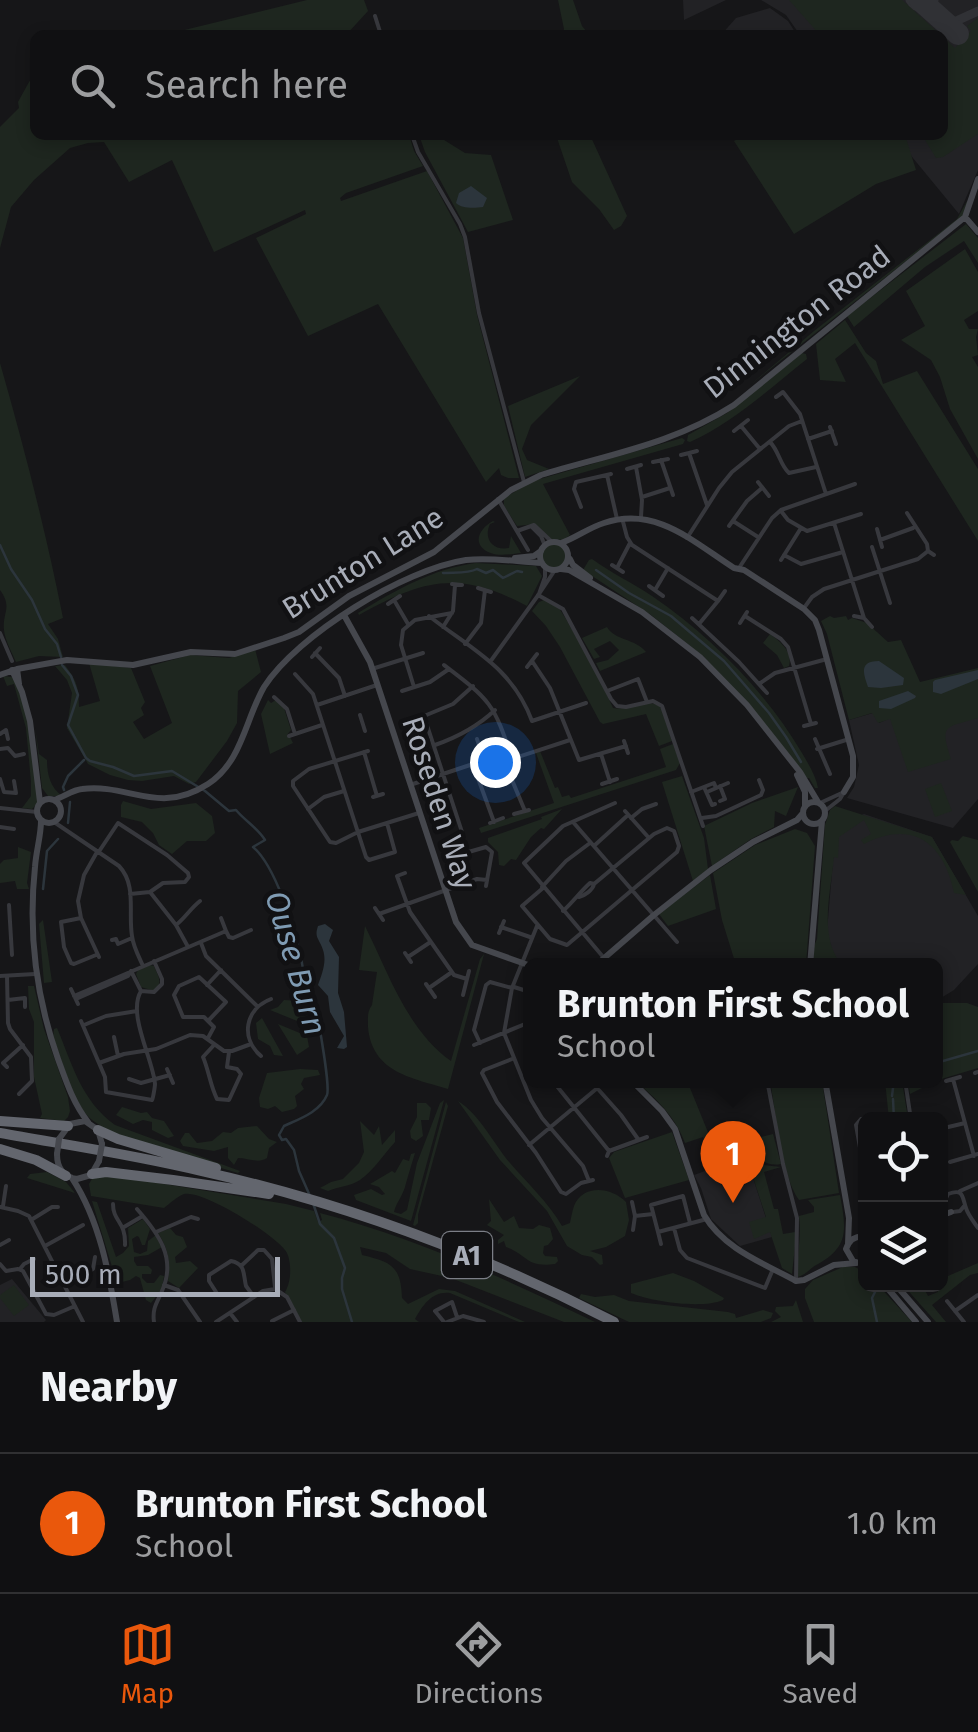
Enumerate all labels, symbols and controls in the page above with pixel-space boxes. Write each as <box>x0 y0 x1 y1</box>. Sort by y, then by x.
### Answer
search box <box>30 30 948 140</box>
icon: search <box>65 58 120 113</box>
text: Search here <box>145 62 348 108</box>
street label: Dinnington Road <box>696 238 898 406</box>
street label: Brunton Lane <box>276 499 450 627</box>
street label: Roseden Way <box>394 712 484 894</box>
your location <box>470 737 521 788</box>
water label: Ouse Burn <box>257 886 335 1040</box>
popup <box>523 958 943 1088</box>
text: Brunton First School <box>557 981 909 1027</box>
text: School <box>557 1027 655 1065</box>
map controls <box>858 1112 948 1292</box>
button: locate <box>858 1112 948 1202</box>
pin: 1 <box>700 1120 766 1203</box>
button: layers <box>858 1202 948 1292</box>
road number: A1 <box>442 1232 492 1278</box>
scale bar <box>30 1252 280 1296</box>
text: 500 m <box>45 1258 122 1291</box>
text: Nearby <box>40 1362 177 1412</box>
text: Brunton First School <box>135 1481 487 1527</box>
text: 1 <box>65 1504 80 1542</box>
text: 1.0 km <box>847 1504 938 1542</box>
text: School <box>135 1527 233 1565</box>
tab: Map <box>120 1617 175 1710</box>
tab: Directions <box>414 1617 543 1710</box>
tab: Saved <box>782 1617 858 1710</box>

